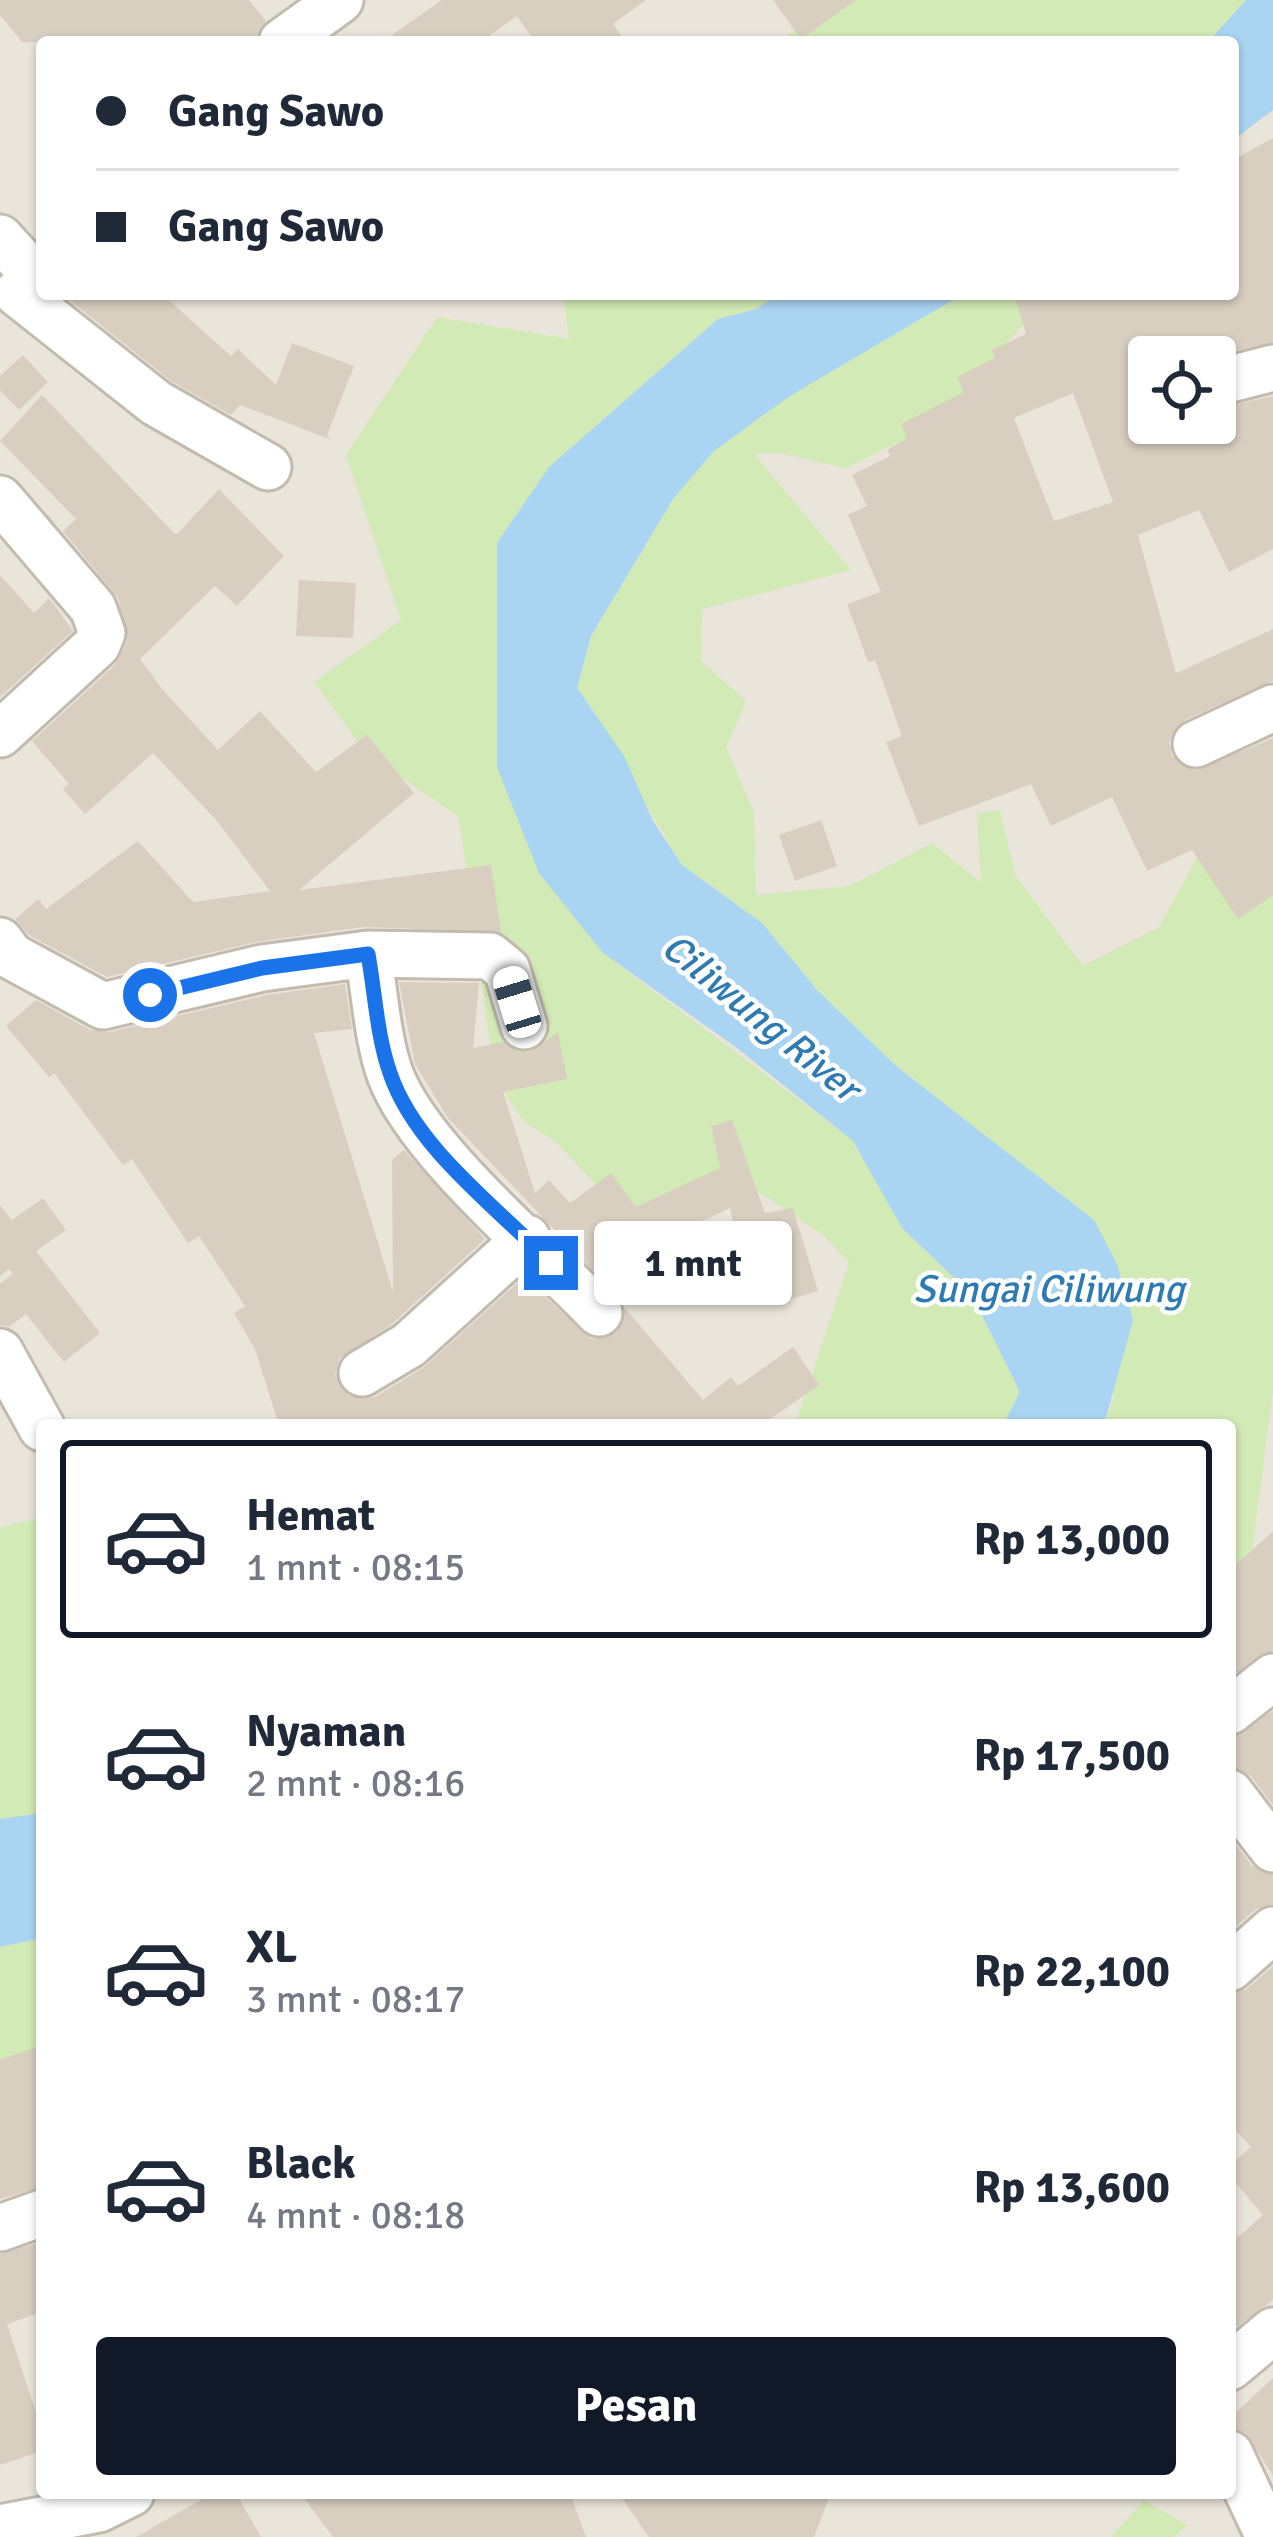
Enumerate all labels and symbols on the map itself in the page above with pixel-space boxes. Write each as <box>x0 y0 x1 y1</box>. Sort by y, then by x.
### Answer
water label: Ciliwung River <box>653 923 873 1114</box>
car <box>489 962 545 1042</box>
route start <box>123 968 177 1022</box>
callout: 1 mnt <box>593 1221 791 1305</box>
route end <box>524 1236 578 1290</box>
water label: Sungai Ciliwung <box>914 1265 1188 1313</box>

